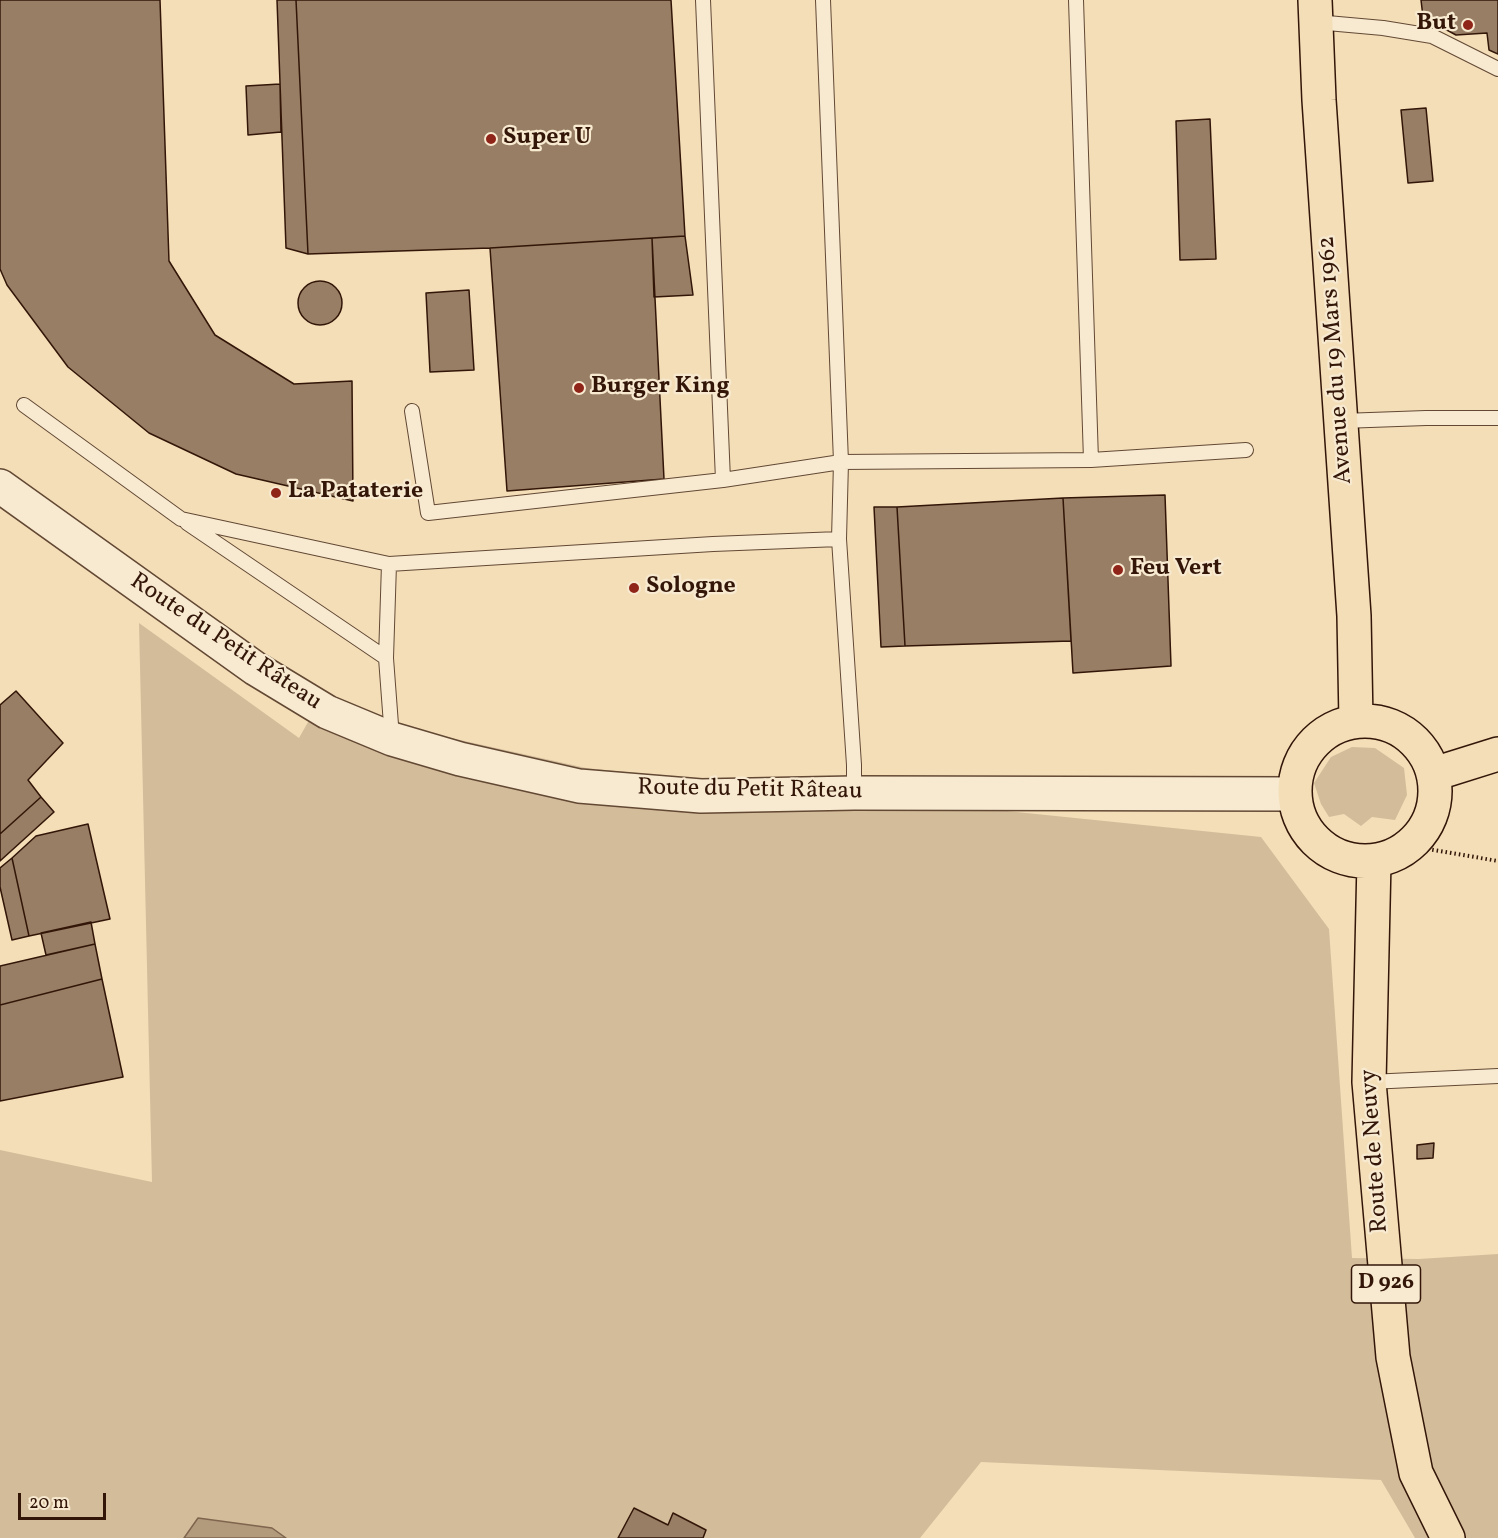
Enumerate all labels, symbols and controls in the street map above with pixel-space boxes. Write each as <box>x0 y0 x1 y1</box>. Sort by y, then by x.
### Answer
place label: But <box>1416 11 1456 39</box>
marker: But <box>1461 18 1475 32</box>
place label: Super U <box>503 125 591 153</box>
marker: Super U <box>484 132 498 146</box>
street label: Avenue du 19 Mars 1962 <box>1314 235 1360 485</box>
place label: Burger King <box>591 374 730 402</box>
marker: Burger King <box>572 381 586 395</box>
place label: La Pataterie <box>288 479 423 507</box>
marker: La Pataterie <box>269 486 283 500</box>
place label: Feu Vert <box>1130 556 1222 584</box>
marker: Feu Vert <box>1111 563 1125 577</box>
street label: Route du Petit Râteau <box>124 568 326 718</box>
place label: Sologne <box>646 574 736 602</box>
marker: Sologne <box>627 581 641 595</box>
street label: Route du Petit Râteau <box>637 775 863 807</box>
street label: Route de Neuvy <box>1356 1068 1396 1234</box>
road number: D 926 <box>1352 1265 1420 1303</box>
scale bar <box>21 1481 110 1519</box>
text: 20 m <box>29 1491 69 1516</box>

